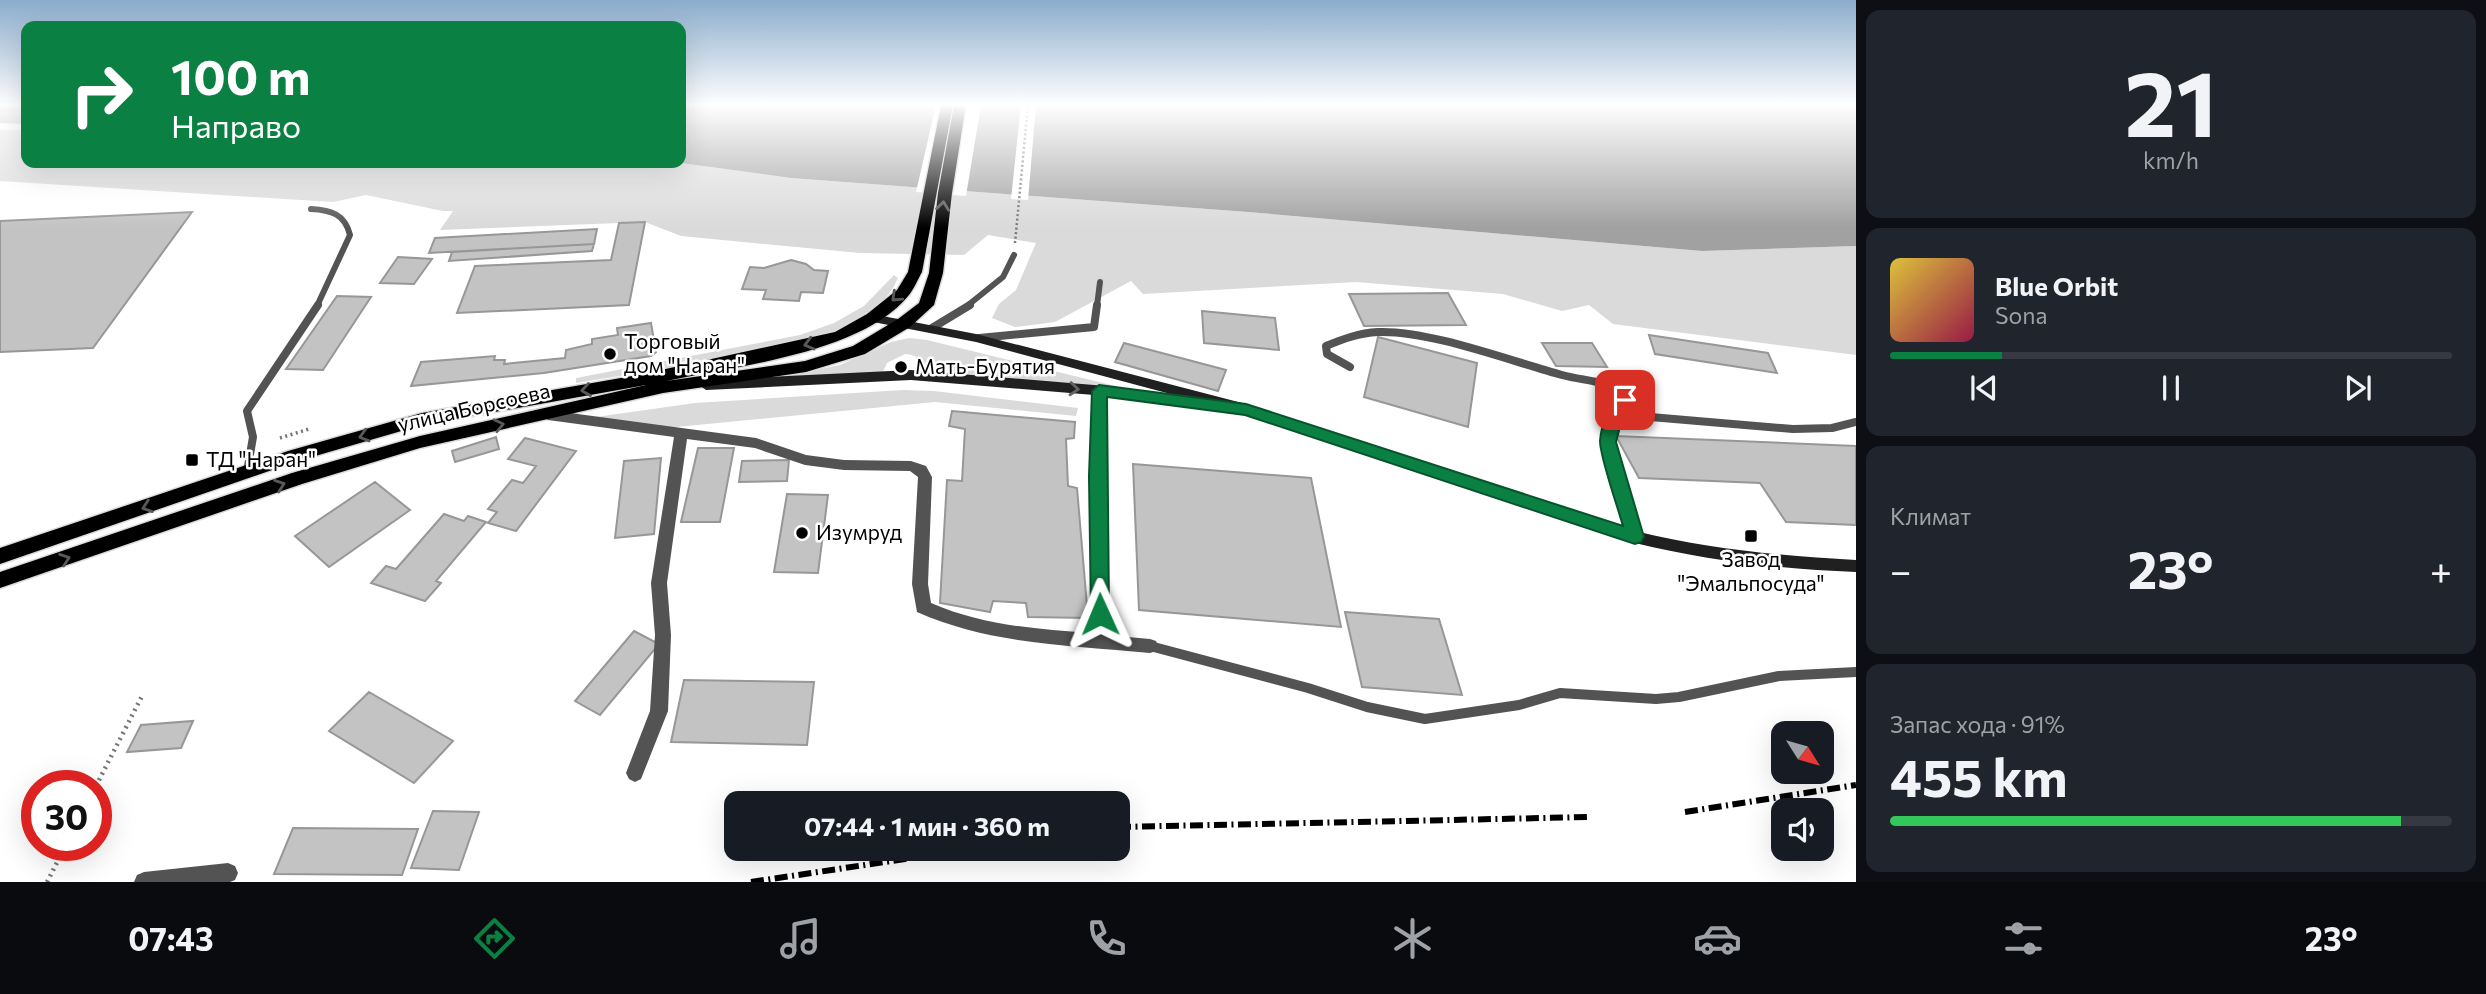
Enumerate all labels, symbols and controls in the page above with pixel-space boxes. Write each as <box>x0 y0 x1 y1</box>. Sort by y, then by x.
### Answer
text: 21 <box>2125 44 2217 156</box>
text: 100 m <box>171 45 310 105</box>
icon: right <box>56 49 147 140</box>
text: Направо <box>171 105 301 145</box>
text: km/h <box>2143 146 2199 174</box>
one-way arrow <box>936 200 951 211</box>
text: Blue Orbit <box>1995 270 2118 301</box>
one-way arrow <box>891 289 904 302</box>
text: Sona <box>1995 301 2047 329</box>
place label: Торговый дом "Наран" <box>624 328 745 377</box>
one-way arrow <box>803 336 815 351</box>
marker: Торговый дом "Наран" <box>602 346 618 362</box>
place label: Мать-Бурятия <box>915 353 1055 378</box>
marker: Мать-Бурятия <box>893 359 909 375</box>
icon: previous <box>1965 369 2003 407</box>
icon: pause <box>2152 369 2190 407</box>
icon: next <box>2339 369 2377 407</box>
pin <box>1595 370 1655 430</box>
street label: улица Борсоева <box>395 377 552 436</box>
one-way arrow <box>1068 381 1079 396</box>
icon: arrive <box>1606 381 1644 419</box>
one-way arrow <box>580 382 592 397</box>
one-way arrow <box>493 419 505 434</box>
one-way arrow <box>358 427 370 442</box>
place label: ТД "Наран" <box>206 446 316 471</box>
marker: ТД "Наран" <box>184 452 200 468</box>
one-way arrow <box>273 479 286 493</box>
one-way arrow <box>142 498 154 513</box>
text: Климат <box>1890 502 1971 530</box>
place label: Изумруд <box>816 519 902 544</box>
marker: Изумруд <box>794 525 810 541</box>
marker: Завод "Эмальпосуда" <box>1743 528 1759 544</box>
text: 23° <box>2128 536 2214 600</box>
place label: Завод "Эмальпосуда" <box>1677 546 1825 595</box>
text: − <box>1890 546 1912 593</box>
text: + <box>2430 546 2452 593</box>
one-way arrow <box>58 553 70 567</box>
position arrow <box>1063 577 1137 651</box>
text: Запас хода · 91% <box>1890 710 2065 738</box>
north arrow <box>1771 721 1834 784</box>
map controls <box>1771 721 1834 861</box>
text: 455 km <box>1890 744 2068 808</box>
speed limit sign: 30 <box>21 770 112 861</box>
button: sound <box>1771 798 1834 861</box>
text: 07:44 · 1 мин · 360 m <box>804 810 1050 841</box>
icon: directions <box>470 914 519 963</box>
icon: music <box>776 914 825 963</box>
icon: phone <box>1082 914 1131 963</box>
icon: climate <box>1388 914 1437 963</box>
icon: car <box>1693 914 1742 963</box>
icon: filters <box>1999 914 2048 963</box>
text: 07:43 <box>128 918 214 958</box>
text: 23° <box>2305 918 2358 958</box>

